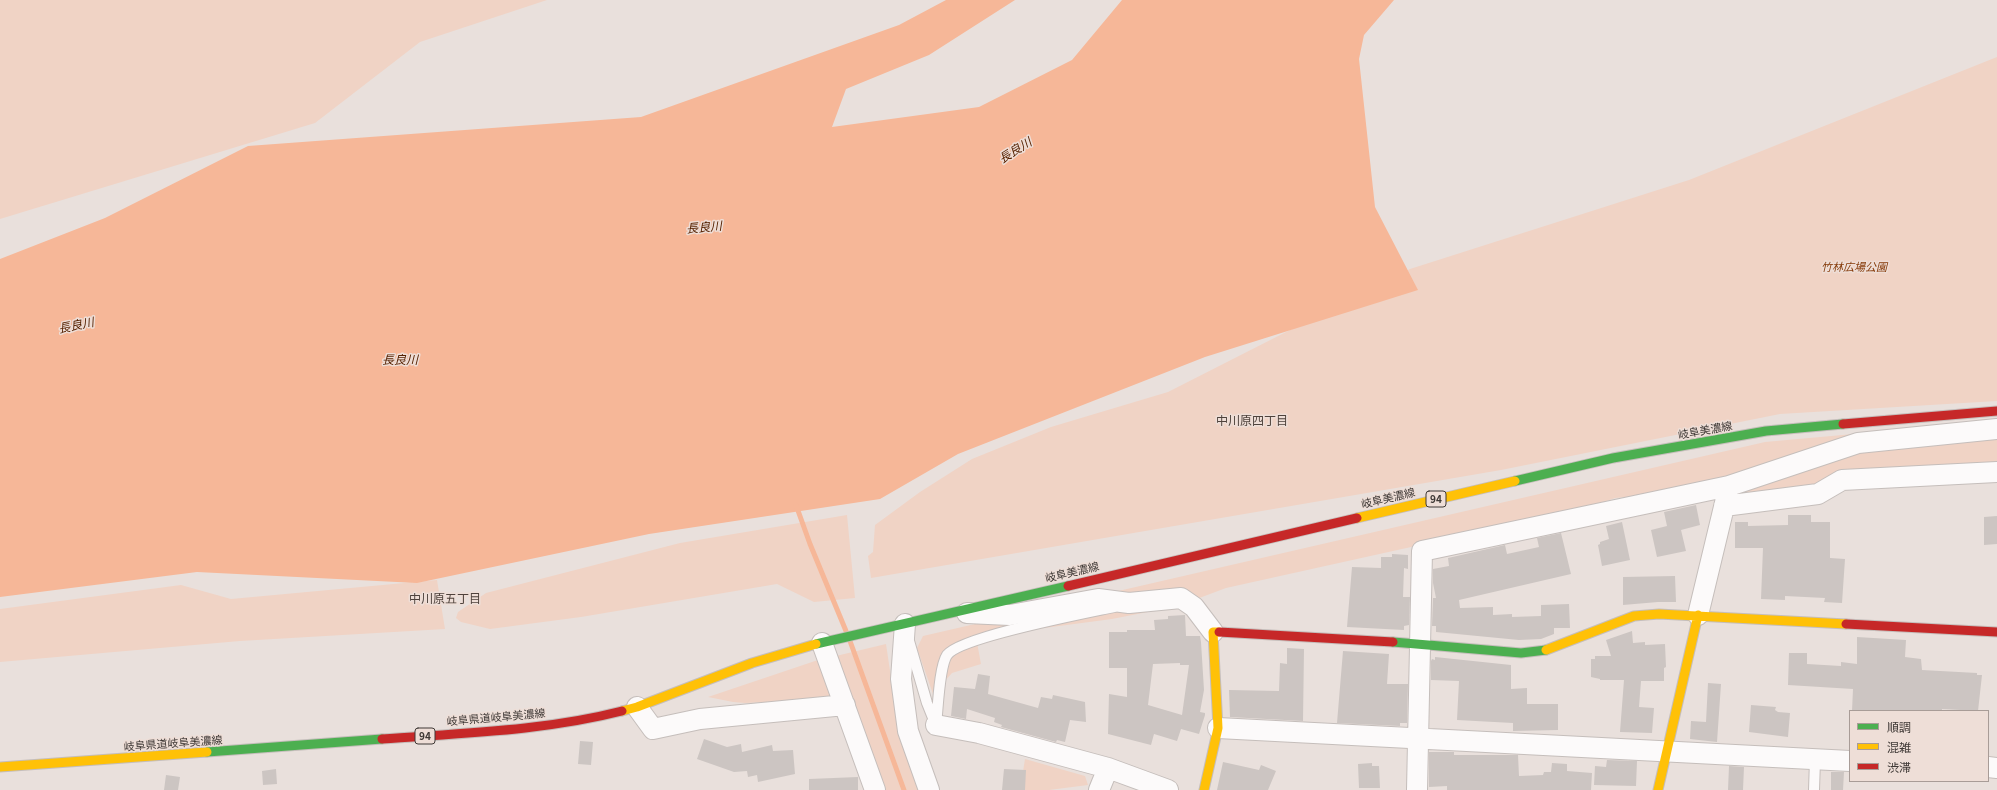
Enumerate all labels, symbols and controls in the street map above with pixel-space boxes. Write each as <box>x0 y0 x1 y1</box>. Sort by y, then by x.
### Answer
water label: 長良川 <box>996 134 1034 166</box>
water label: 長良川 <box>685 218 723 236</box>
park label: 竹林広場公園 <box>1821 260 1887 274</box>
water label: 長良川 <box>57 314 95 336</box>
water label: 長良川 <box>382 352 418 366</box>
district label: 中川原四丁目 <box>1216 413 1288 427</box>
street label: 岐阜美濃線 <box>1677 419 1733 441</box>
street label: 岐阜美濃線 <box>1360 485 1416 511</box>
road number: 94 <box>1426 491 1446 507</box>
street label: 岐阜美濃線 <box>1044 559 1100 585</box>
district label: 中川原五丁目 <box>409 591 481 605</box>
street label: 岐阜県道岐阜美濃線 <box>446 706 546 728</box>
legend <box>1849 710 1989 782</box>
text: 順調 <box>1887 718 1911 735</box>
road number: 94 <box>415 728 435 744</box>
street label: 岐阜県道岐阜美濃線 <box>123 733 223 753</box>
text: 混雑 <box>1887 738 1911 755</box>
text: 渋滞 <box>1887 758 1911 775</box>

